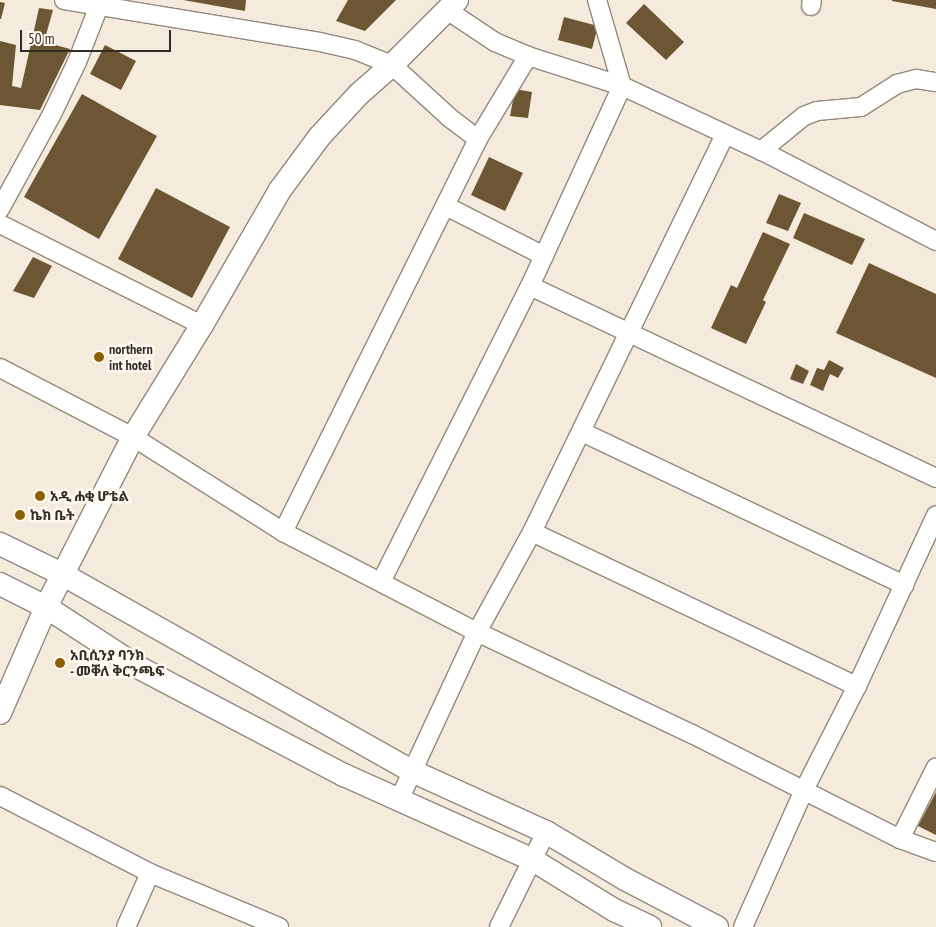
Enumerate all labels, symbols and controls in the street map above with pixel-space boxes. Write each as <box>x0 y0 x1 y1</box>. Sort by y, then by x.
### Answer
scale bar <box>22 20 174 52</box>
text: 50 m <box>28 29 54 48</box>
place label: northern int hotel <box>109 341 153 374</box>
marker: northern int hotel <box>93 351 105 363</box>
place label: አዲ ሐቂ ሆቴል <box>50 488 129 504</box>
marker: አዲ ሐቂ ሆቴል <box>34 490 46 502</box>
place label: ኬክ ቤት <box>30 507 75 523</box>
marker: ኬክ ቤት <box>14 509 26 521</box>
place label: አቢሲንያ ባንክ - መቐለ ቅርንጫፍ <box>70 647 165 680</box>
marker: አቢሲንያ ባንክ - መቐለ ቅርንጫፍ <box>54 657 66 669</box>

